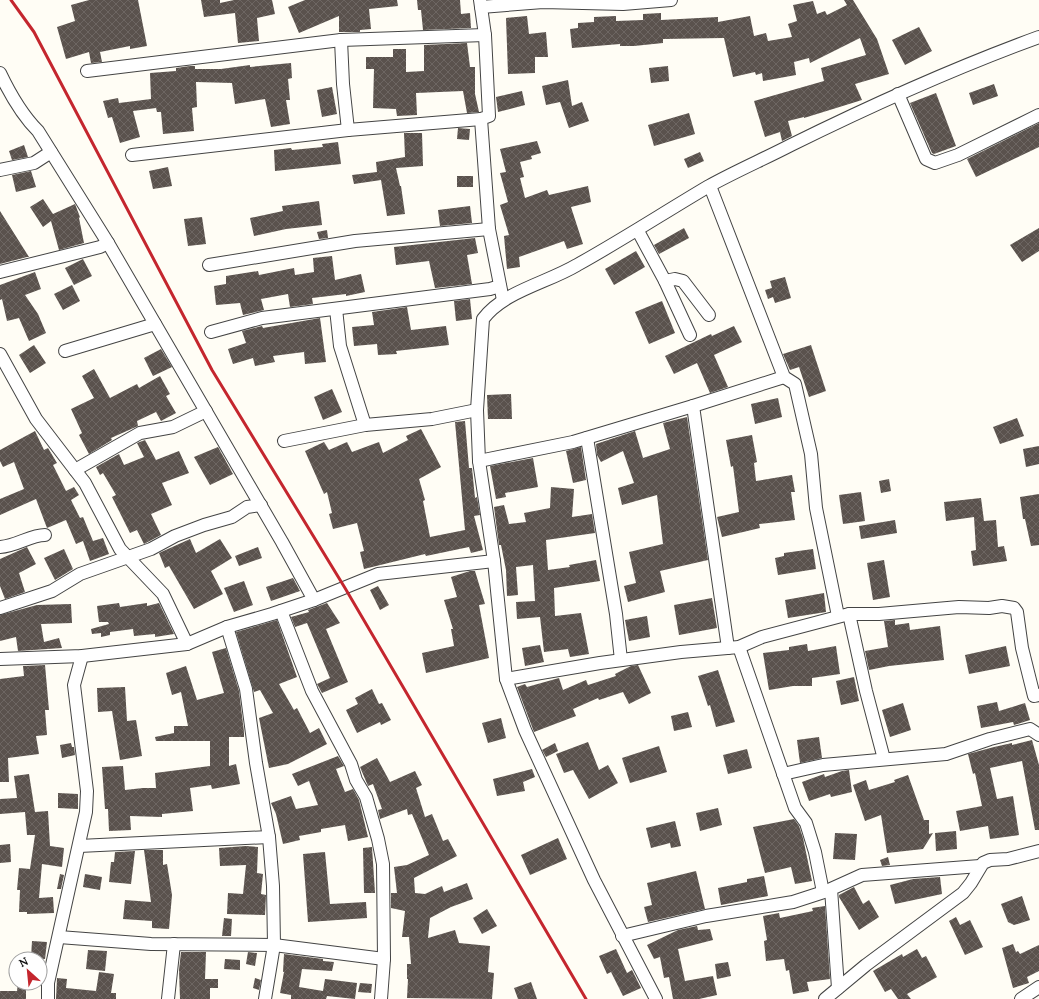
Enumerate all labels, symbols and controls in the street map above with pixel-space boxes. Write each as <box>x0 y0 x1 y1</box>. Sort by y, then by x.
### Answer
north arrow <box>8 951 48 991</box>
text: N <box>16 954 31 970</box>

